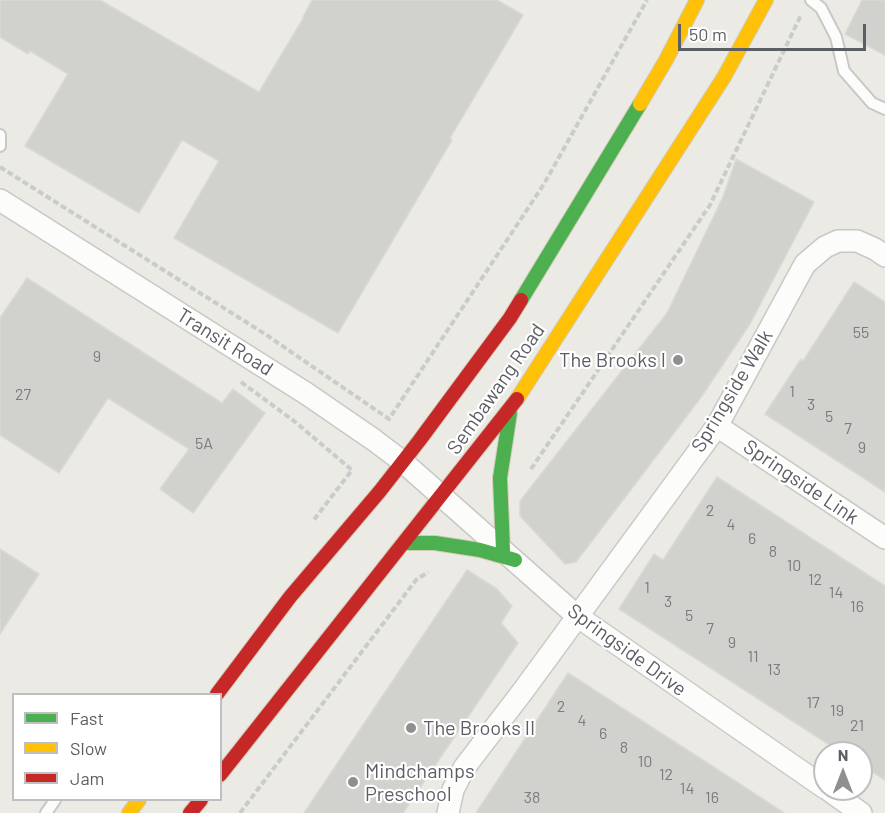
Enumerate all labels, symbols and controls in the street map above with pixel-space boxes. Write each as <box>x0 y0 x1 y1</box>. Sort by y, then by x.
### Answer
scale bar <box>681 12 868 50</box>
text: 50 m <box>689 23 727 45</box>
street label: Transit Road <box>173 303 277 381</box>
street label: Sembawang Road <box>442 319 550 459</box>
house number: 55 <box>853 323 869 343</box>
street label: Springside Walk <box>686 326 778 456</box>
house number: 9 <box>93 347 101 367</box>
place label: The Brooks I <box>559 348 666 372</box>
marker: The Brooks I <box>671 353 685 367</box>
house number: 1 <box>789 382 795 402</box>
house number: 27 <box>15 385 31 405</box>
house number: 3 <box>807 395 815 415</box>
house number: 5 <box>825 407 833 427</box>
house number: 7 <box>844 419 852 439</box>
house number: 5A <box>195 434 213 454</box>
street label: Springside Link <box>739 435 863 529</box>
house number: 9 <box>858 438 866 458</box>
house number: 2 <box>706 501 714 521</box>
house number: 4 <box>727 515 735 535</box>
house number: 6 <box>748 529 756 549</box>
house number: 8 <box>769 542 777 562</box>
house number: 10 <box>787 556 801 576</box>
house number: 12 <box>808 570 822 590</box>
house number: 1 <box>644 578 650 598</box>
house number: 14 <box>829 583 843 603</box>
house number: 3 <box>664 592 672 612</box>
house number: 16 <box>850 597 864 617</box>
street label: Springside Drive <box>563 599 691 701</box>
house number: 5 <box>685 606 693 626</box>
house number: 7 <box>706 619 714 639</box>
house number: 9 <box>728 633 736 653</box>
house number: 11 <box>747 647 759 667</box>
house number: 13 <box>767 660 781 680</box>
legend <box>12 693 222 801</box>
house number: 17 <box>806 693 820 713</box>
house number: 2 <box>557 697 565 717</box>
house number: 19 <box>830 701 844 721</box>
text: Fast <box>70 707 104 729</box>
house number: 4 <box>578 711 586 731</box>
place label: The Brooks II <box>423 716 535 740</box>
house number: 21 <box>850 716 864 736</box>
marker: The Brooks II <box>404 721 418 735</box>
house number: 6 <box>599 724 607 744</box>
text: Slow <box>70 737 107 759</box>
house number: 8 <box>620 738 628 758</box>
north arrow <box>813 741 873 801</box>
text: N <box>838 745 848 764</box>
house number: 10 <box>638 752 652 772</box>
place label: Mindchamps Preschool <box>365 759 475 806</box>
house number: 12 <box>659 765 673 785</box>
text: Jam <box>70 767 104 789</box>
marker: Mindchamps Preschool <box>346 775 360 789</box>
house number: 14 <box>680 779 694 799</box>
house number: 38 <box>524 788 540 808</box>
house number: 16 <box>705 788 719 808</box>

